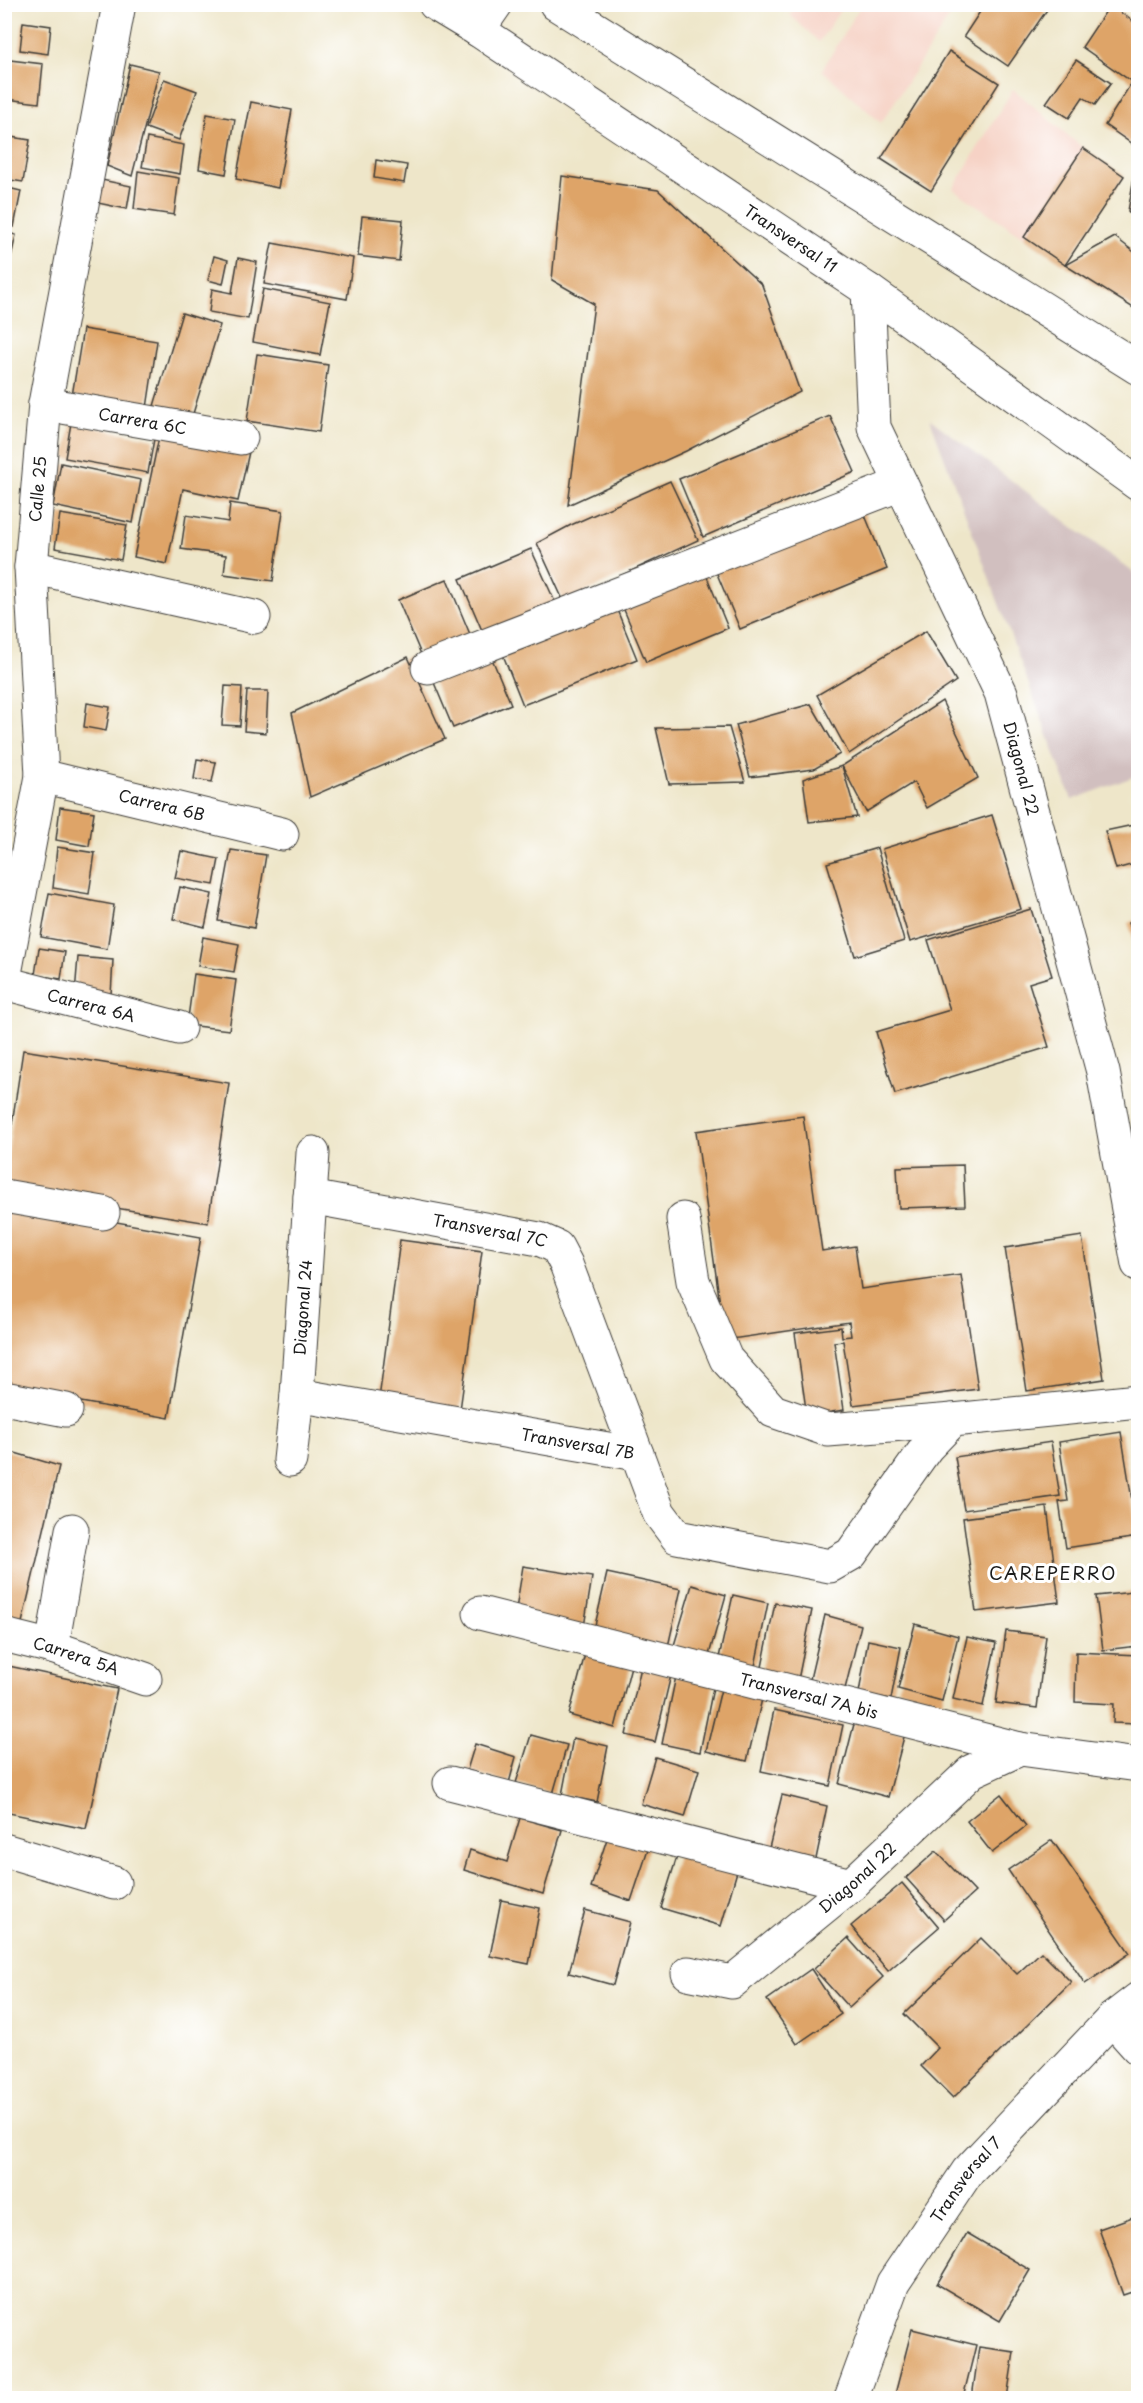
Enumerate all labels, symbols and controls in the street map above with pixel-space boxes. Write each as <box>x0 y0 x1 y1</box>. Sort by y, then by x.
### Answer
street label: Transversal 11 <box>740 198 843 278</box>
street label: Carrera 6C <box>97 400 189 439</box>
street label: Calle 25 <box>22 455 51 523</box>
street label: Diagonal 22 <box>998 718 1046 818</box>
street label: Carrera 6B <box>116 782 207 826</box>
street label: Carrera 6A <box>45 982 138 1027</box>
street label: Transversal 7C <box>431 1207 552 1252</box>
street label: Diagonal 24 <box>287 1259 317 1356</box>
street label: Transversal 7B <box>519 1421 636 1464</box>
district label: CAREPERRO <box>989 1559 1117 1586</box>
street label: Carrera 5A <box>31 1630 123 1680</box>
street label: Transversal 7A bis <box>737 1666 881 1724</box>
street label: Diagonal 22 <box>813 1836 901 1918</box>
street label: Transversal 7 <box>924 2130 1006 2227</box>

